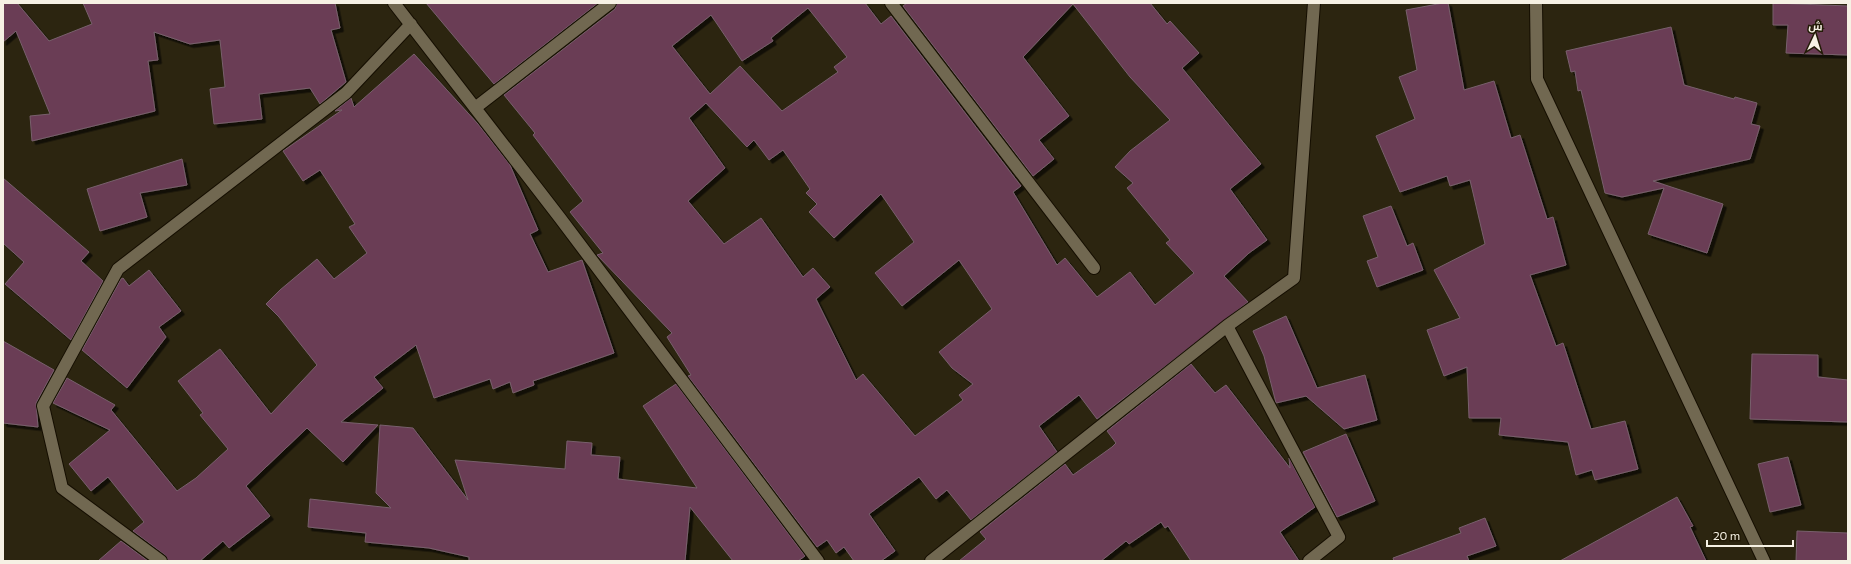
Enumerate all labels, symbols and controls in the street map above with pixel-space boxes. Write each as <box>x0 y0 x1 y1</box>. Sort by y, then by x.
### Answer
north arrow <box>1795 16 1835 56</box>
text: ش <box>1808 19 1823 33</box>
scale bar <box>1707 522 1793 548</box>
text: 20 m <box>1713 528 1740 542</box>

